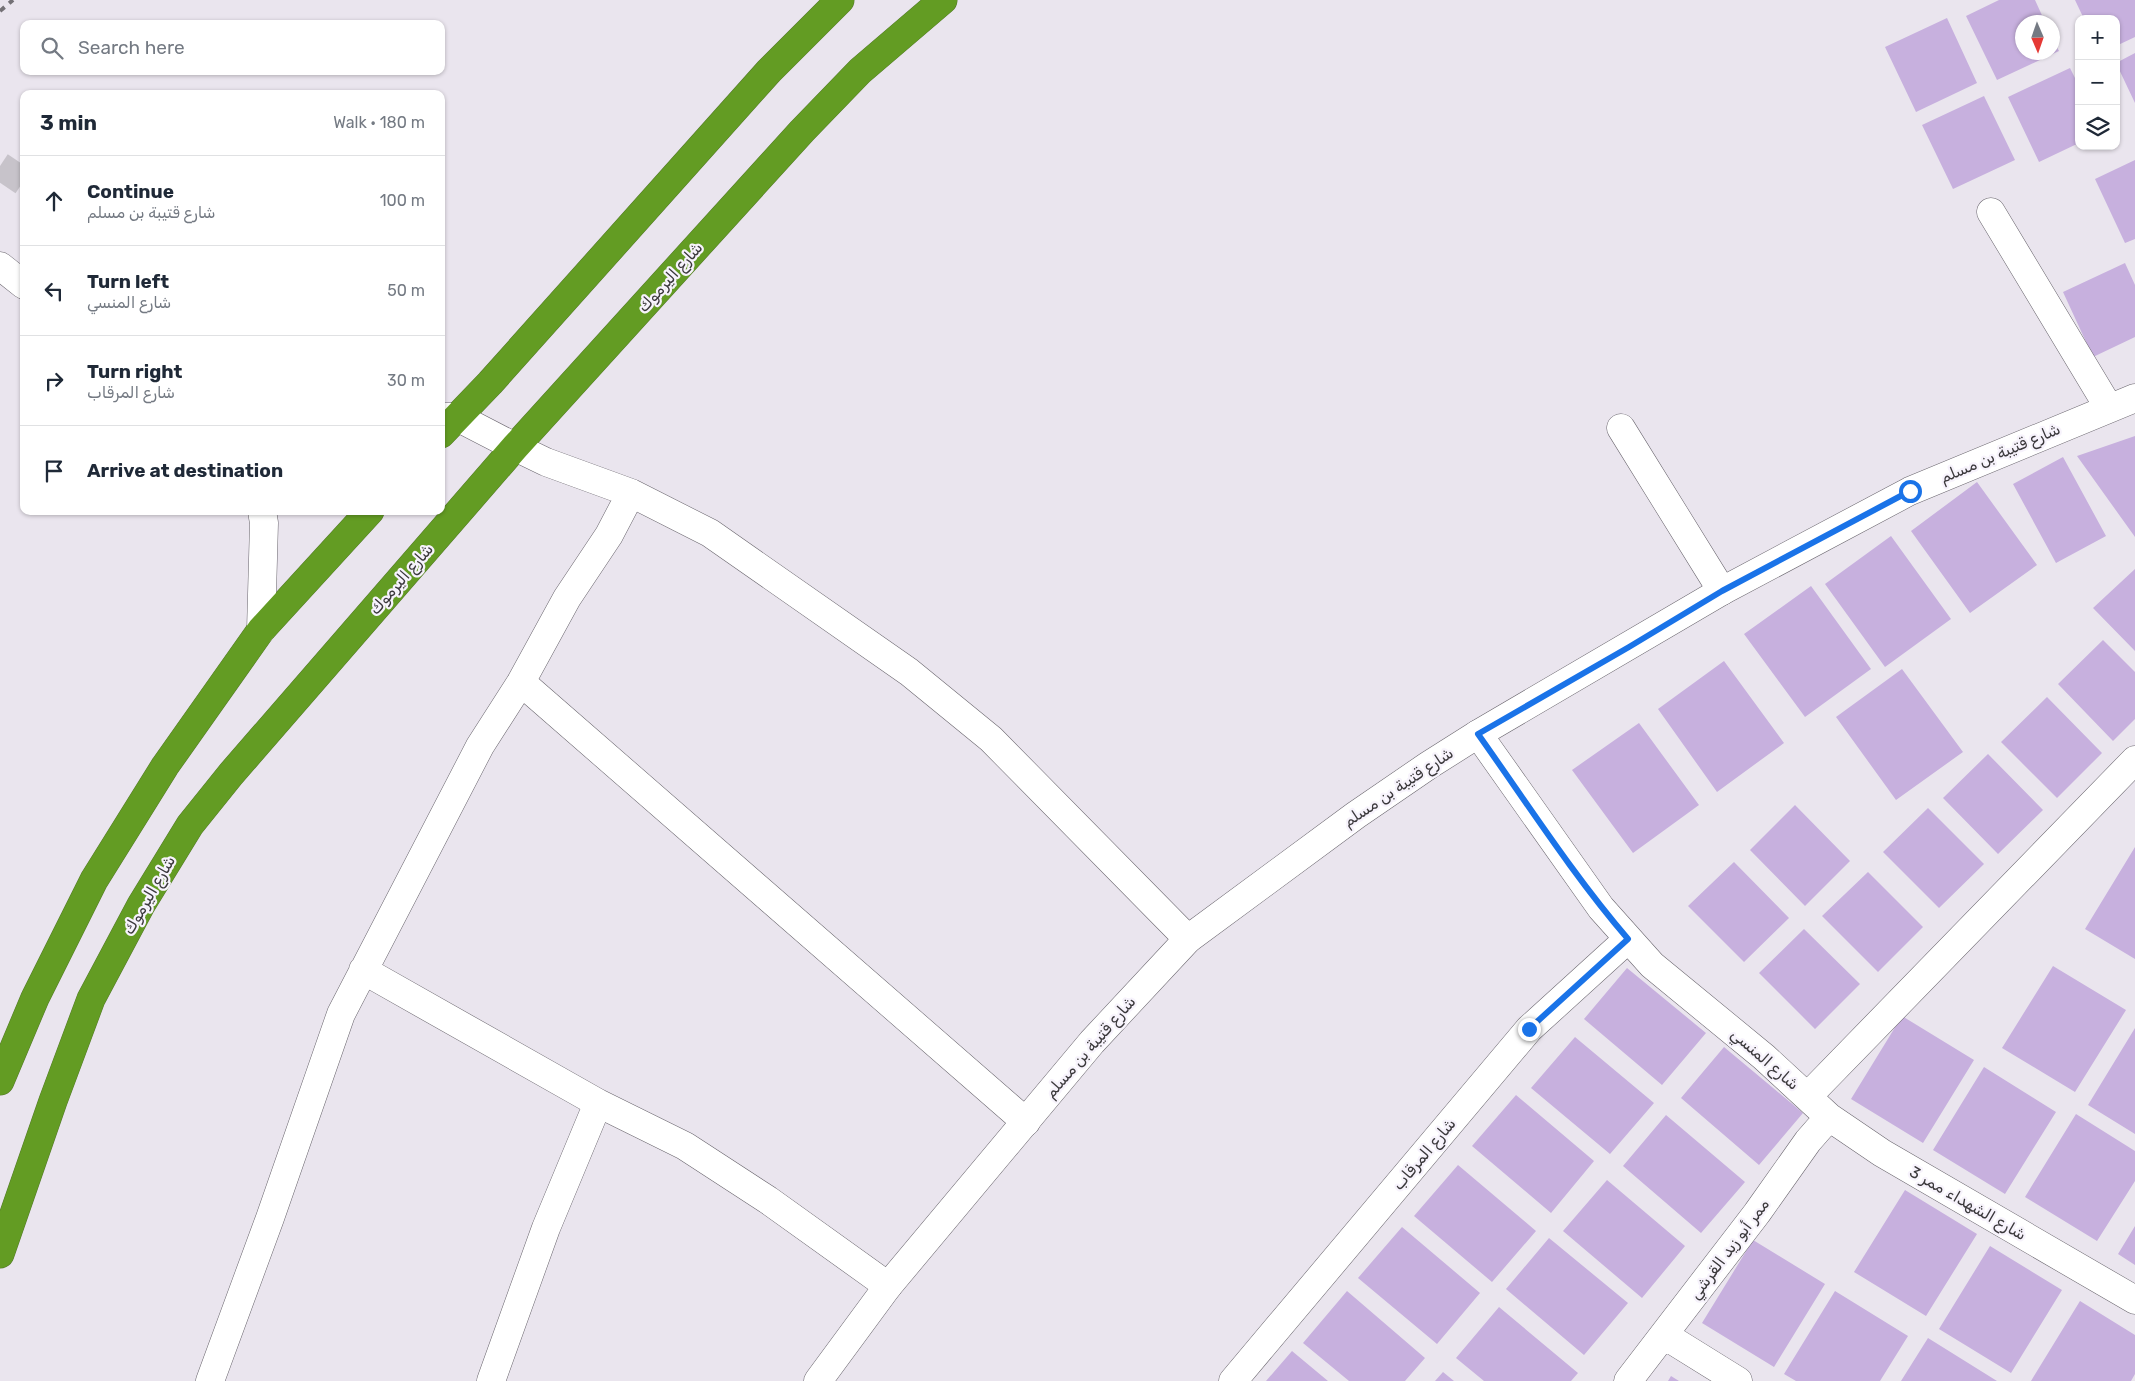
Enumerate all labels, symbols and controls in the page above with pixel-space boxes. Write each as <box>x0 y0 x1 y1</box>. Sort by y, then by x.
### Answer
north arrow <box>2015 15 2060 60</box>
map controls <box>2075 15 2120 150</box>
button: + <box>2075 15 2120 60</box>
search box <box>20 20 445 75</box>
icon: search <box>38 34 66 62</box>
text: Search here <box>78 36 185 59</box>
button: − <box>2075 60 2120 105</box>
button: layers <box>2075 105 2120 150</box>
text: 3 min <box>40 110 97 135</box>
text: Walk · 180 m <box>333 113 425 132</box>
text: Continue <box>87 180 174 203</box>
icon: ahead <box>40 187 68 215</box>
text: 100 m <box>380 191 425 210</box>
text: شارع قتيبة بن مسلم <box>87 203 216 222</box>
street label: شارع اليرموك <box>634 238 708 317</box>
text: Turn left <box>87 270 169 293</box>
icon: left <box>40 277 68 305</box>
text: 50 m <box>387 281 425 300</box>
text: شارع المنسي <box>87 293 171 312</box>
text: Turn right <box>87 360 182 383</box>
icon: right <box>40 367 68 395</box>
text: 30 m <box>387 371 425 390</box>
text: شارع المرقاب <box>87 383 175 402</box>
street label: شارع قتيبة بن مسلم <box>1937 419 2064 489</box>
icon: arrive <box>40 457 68 485</box>
text: Arrive at destination <box>87 459 283 482</box>
route start <box>1899 480 1922 503</box>
street label: شارع اليرموك <box>365 540 438 620</box>
street label: شارع قتيبة بن مسلم <box>1339 743 1458 832</box>
street label: شارع اليرموك <box>119 852 181 939</box>
street label: شارع قتيبة بن مسلم <box>1041 992 1141 1103</box>
route end <box>1518 1018 1541 1041</box>
street label: شارع المنسي <box>1725 1024 1803 1096</box>
street label: شارع المرقاب <box>1388 1114 1461 1195</box>
street label: شارع الشهداء ممر 3 <box>1905 1162 2030 1246</box>
street label: ممر أبو زيد القرشي <box>1685 1195 1775 1305</box>

